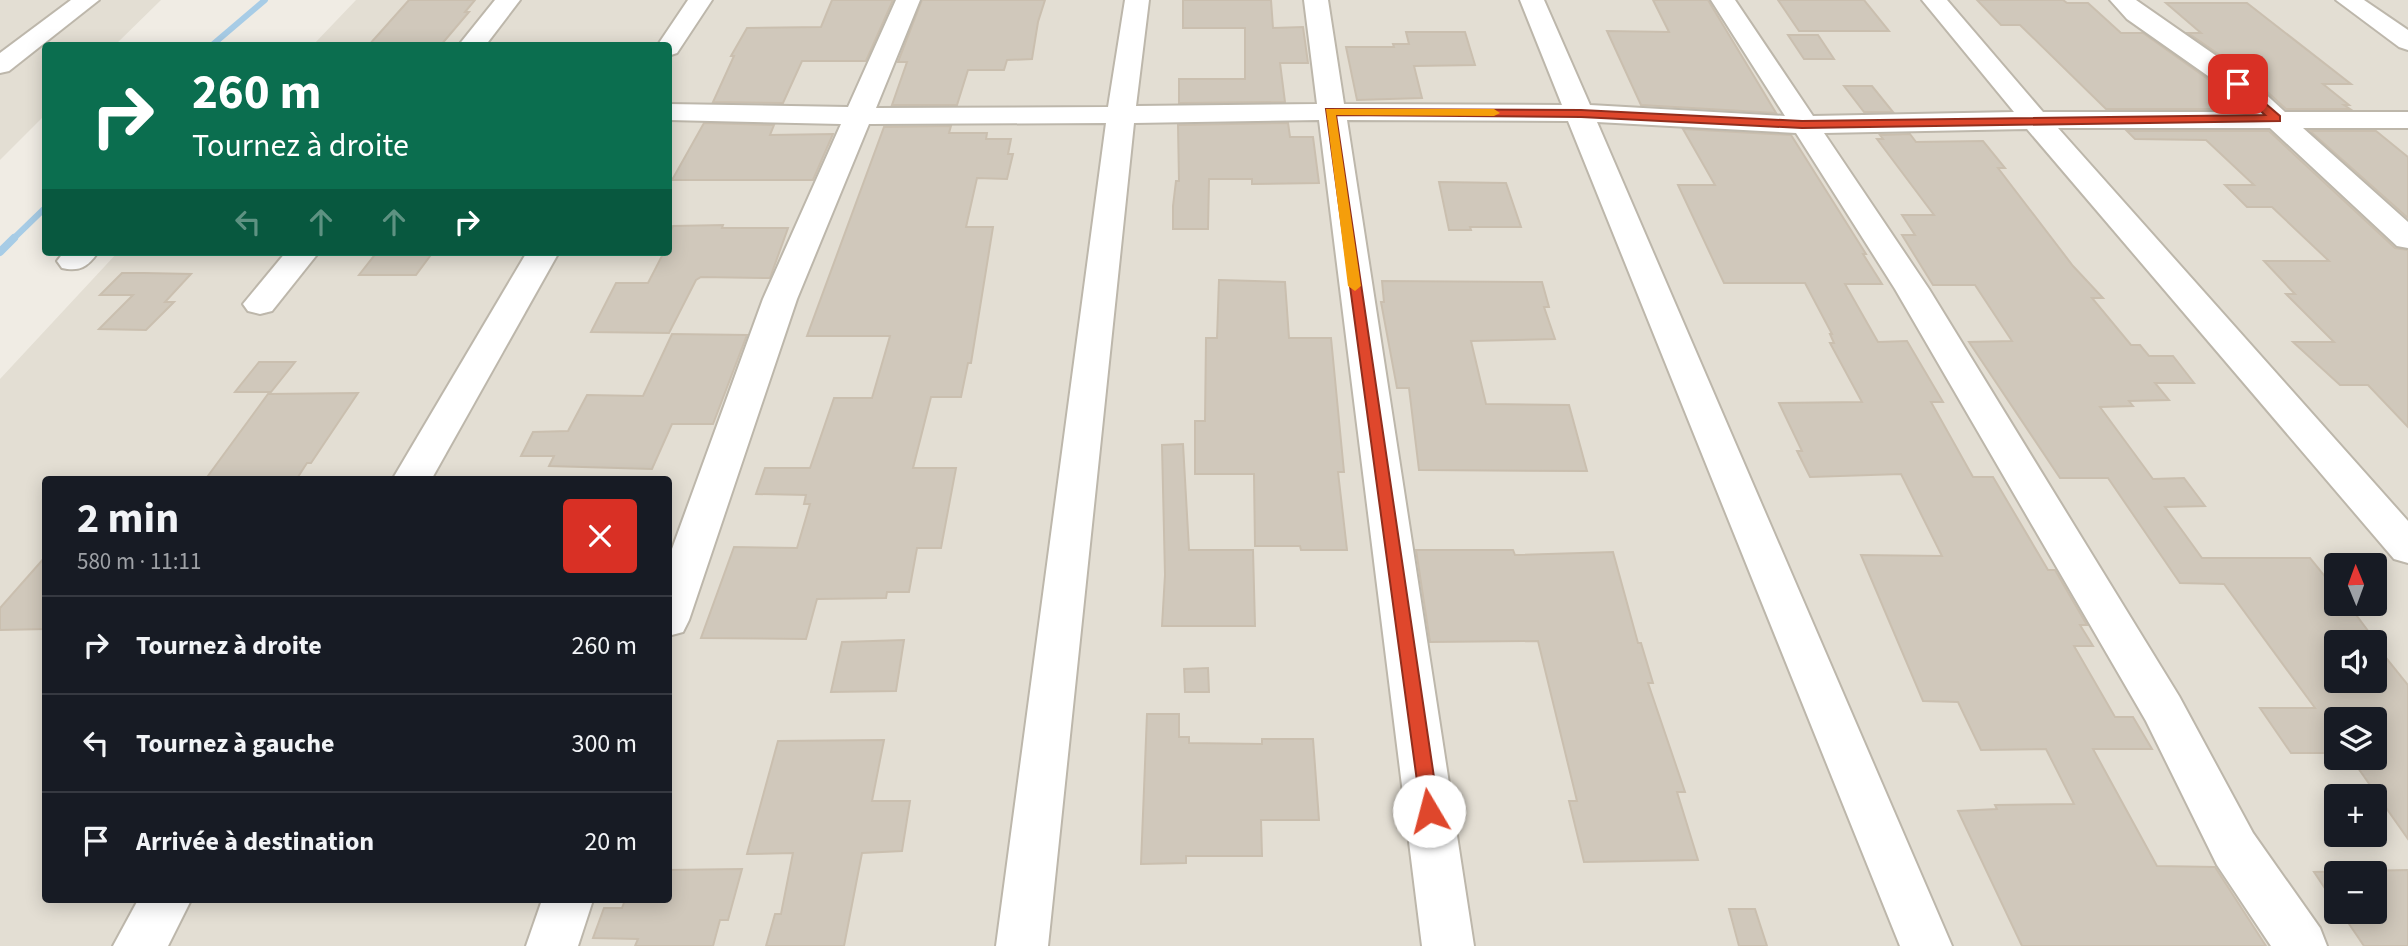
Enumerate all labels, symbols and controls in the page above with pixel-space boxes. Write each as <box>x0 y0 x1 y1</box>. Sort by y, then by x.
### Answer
pin <box>2208 54 2268 114</box>
text: 260 m <box>192 58 321 128</box>
icon: arrive <box>2219 65 2257 103</box>
icon: right <box>77 70 168 161</box>
text: Tournez à droite <box>192 123 409 169</box>
icon: left <box>229 203 267 241</box>
icon: ahead <box>302 203 340 241</box>
icon: ahead <box>375 203 413 241</box>
icon: right <box>448 203 486 241</box>
text: 2 min <box>77 489 179 549</box>
button: close <box>563 499 637 573</box>
text: 580 m · 11:11 <box>77 545 201 578</box>
north arrow <box>2324 553 2387 616</box>
map controls <box>2324 553 2387 924</box>
icon: right <box>77 626 115 664</box>
text: Tournez à droite <box>136 627 322 664</box>
text: 260 m <box>571 627 637 664</box>
button: sound <box>2324 630 2387 693</box>
button: layers <box>2324 707 2387 770</box>
icon: left <box>77 724 115 762</box>
text: Tournez à gauche <box>136 725 335 762</box>
text: 300 m <box>571 725 637 762</box>
position arrow <box>1392 774 1466 848</box>
button: + <box>2324 784 2387 847</box>
icon: arrive <box>77 822 115 860</box>
text: Arrivée à destination <box>136 823 374 860</box>
text: 20 m <box>584 823 637 860</box>
button: − <box>2324 861 2387 924</box>

